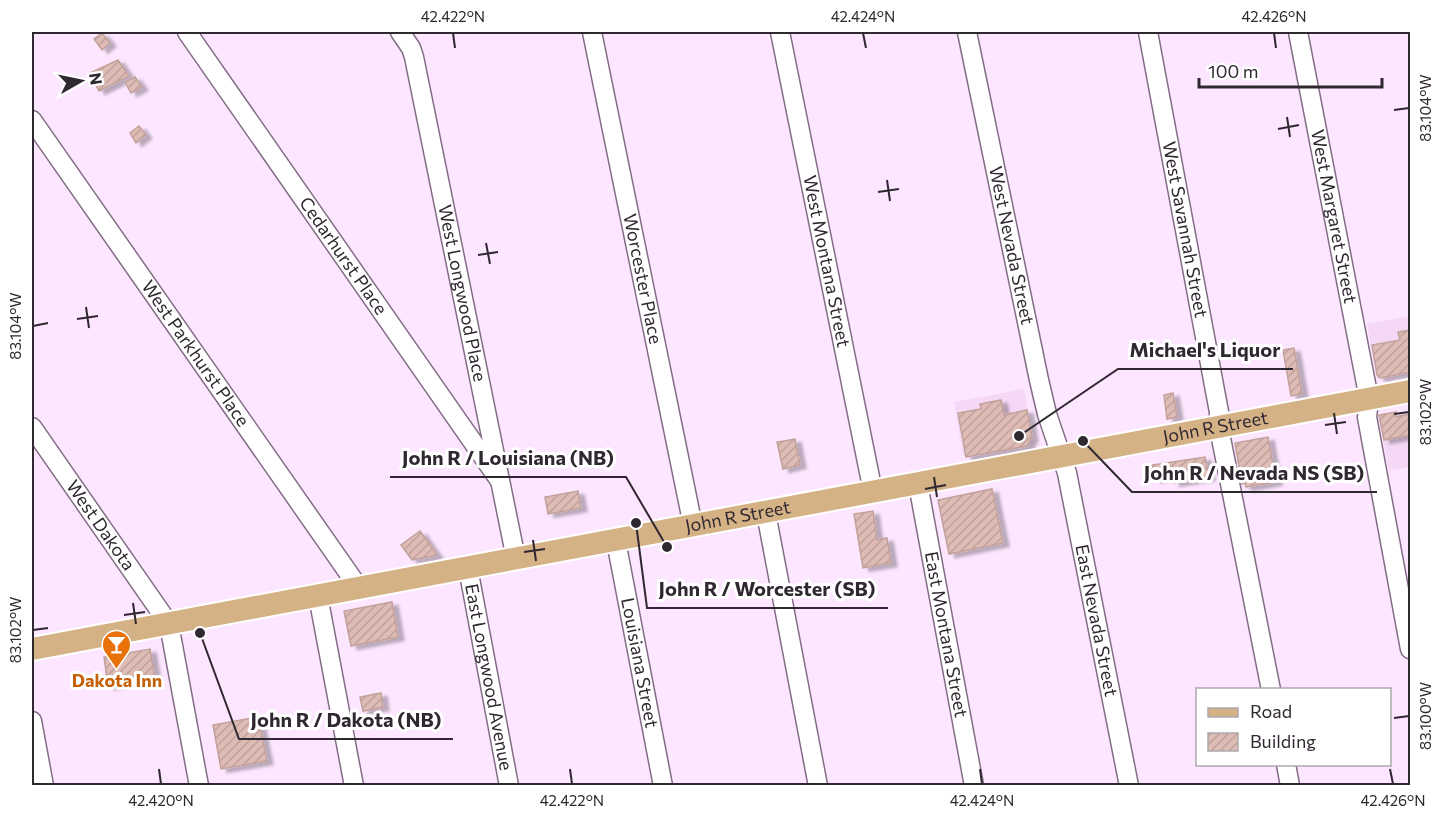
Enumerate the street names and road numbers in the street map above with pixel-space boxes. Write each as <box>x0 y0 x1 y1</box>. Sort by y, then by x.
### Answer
street label: West Margaret Street <box>1307 128 1362 305</box>
street label: West Savannah Street <box>1159 140 1213 319</box>
street label: West Nevada Street <box>985 164 1039 326</box>
street label: West Montana Street <box>799 173 855 349</box>
street label: Cedarhurst Place <box>295 192 393 319</box>
street label: West Longwood Place <box>434 203 492 383</box>
street label: Worcester Place <box>619 212 667 346</box>
street label: West Parkhurst Place <box>137 276 255 430</box>
street label: John R Street <box>1161 406 1270 447</box>
street label: West Dakota <box>62 476 140 574</box>
street label: John R Street <box>683 495 792 537</box>
street label: East Nevada Street <box>1071 542 1123 698</box>
street label: East Montana Street <box>921 549 973 719</box>
street label: East Longwood Avenue <box>461 582 518 772</box>
street label: Louisiana Street <box>617 596 664 730</box>

